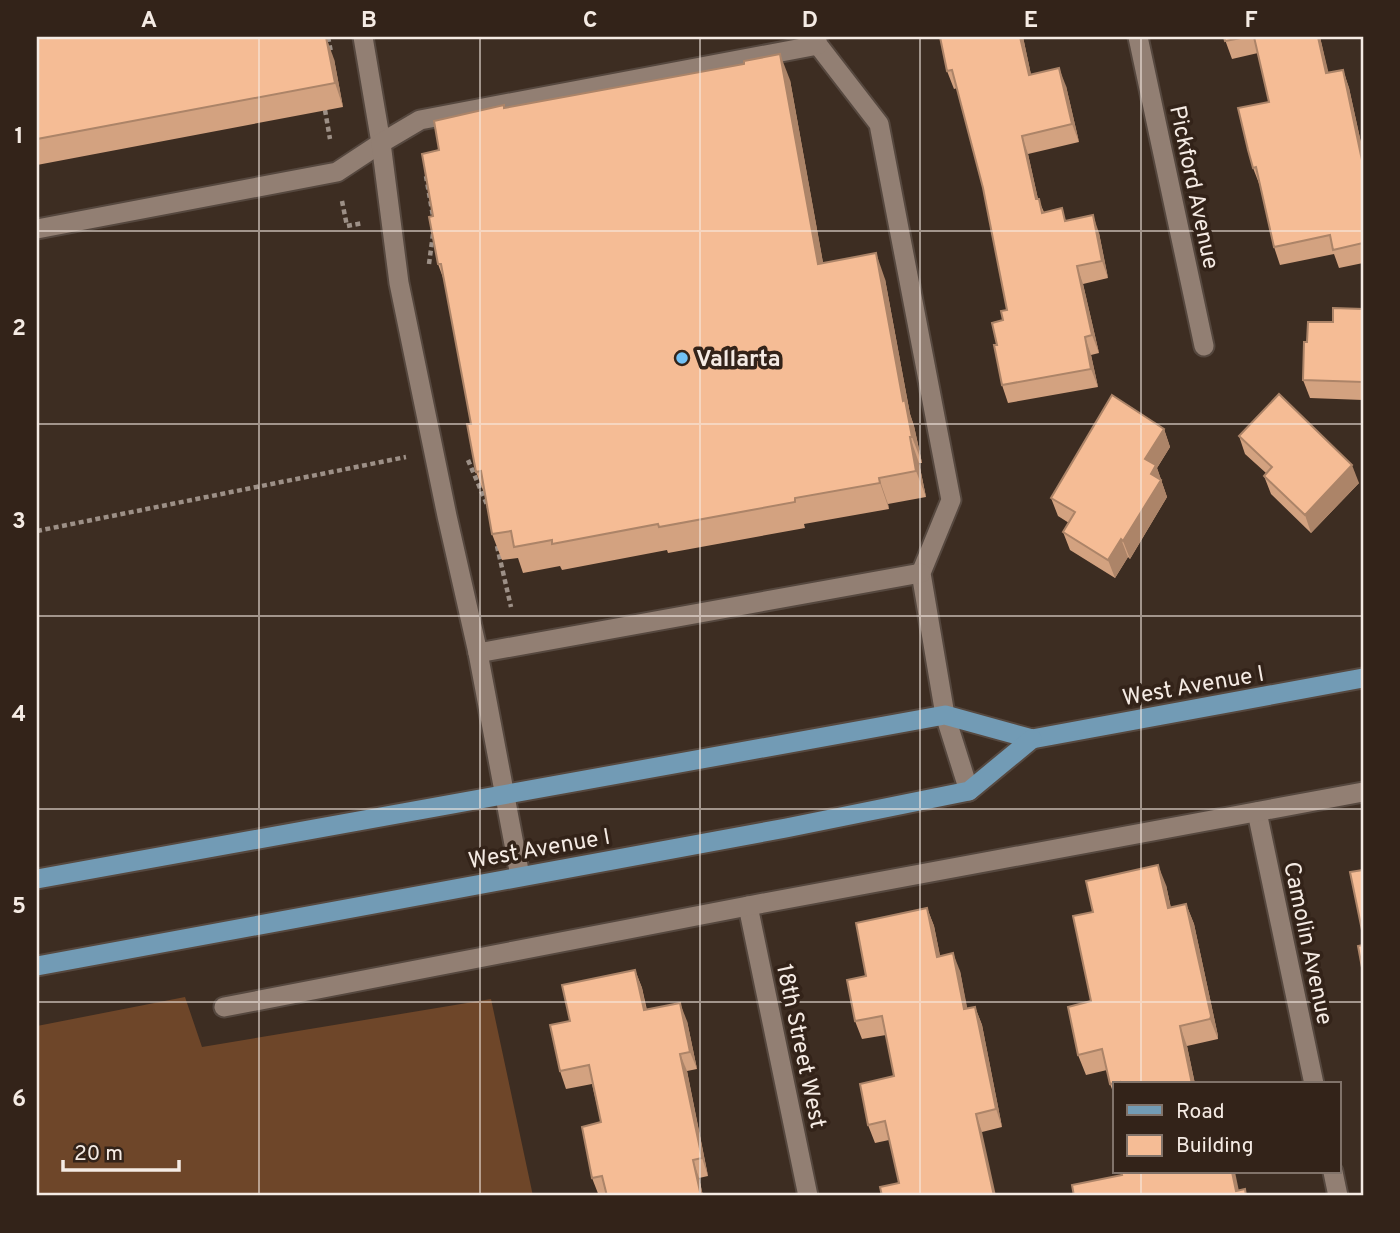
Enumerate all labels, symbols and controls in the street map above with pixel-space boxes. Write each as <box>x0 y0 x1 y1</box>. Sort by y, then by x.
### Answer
text: A <box>141 7 157 36</box>
text: B <box>361 7 377 36</box>
text: C <box>583 7 597 36</box>
text: D <box>802 7 818 36</box>
text: E <box>1024 7 1038 36</box>
text: F <box>1244 7 1258 36</box>
street label: Pickford Avenue <box>1161 103 1224 272</box>
text: 1 <box>14 123 24 152</box>
text: 2 <box>12 315 26 344</box>
place label: Vallarta <box>696 346 781 375</box>
marker: Vallarta <box>674 350 690 366</box>
text: 3 <box>12 508 26 537</box>
street label: West Avenue I <box>1120 661 1267 714</box>
text: 4 <box>12 701 26 730</box>
street label: West Avenue I <box>466 824 613 877</box>
street label: Camolin Avenue <box>1275 859 1338 1028</box>
text: 5 <box>12 893 26 922</box>
street label: 18th Street West <box>768 962 831 1131</box>
legend <box>1113 1082 1340 1174</box>
text: 6 <box>12 1086 26 1115</box>
text: Road <box>1176 1099 1225 1126</box>
scale bar <box>63 1128 178 1172</box>
text: Building <box>1176 1133 1254 1160</box>
text: 20 m <box>74 1141 123 1168</box>

